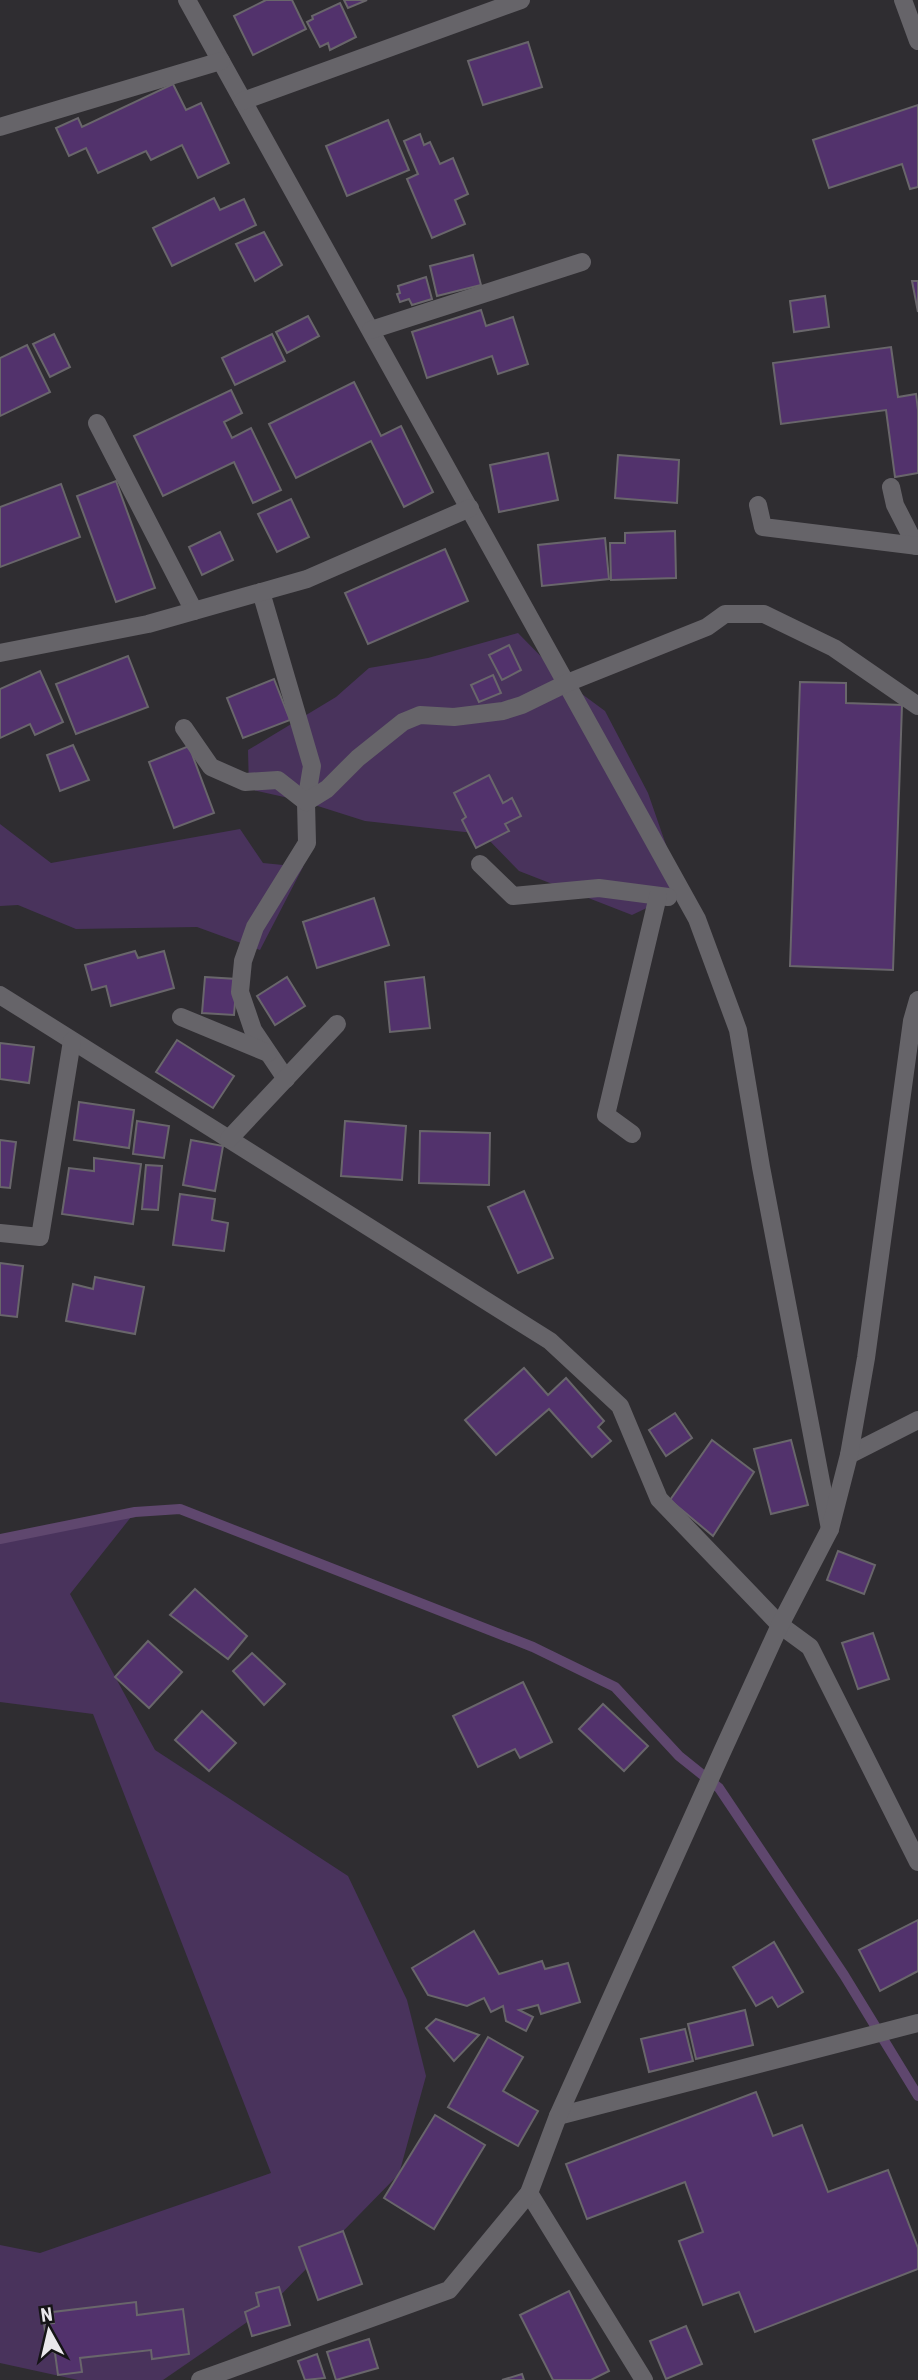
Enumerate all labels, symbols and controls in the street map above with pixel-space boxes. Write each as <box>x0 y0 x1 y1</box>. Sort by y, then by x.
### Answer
north arrow <box>14 2296 84 2366</box>
text: N <box>39 2302 54 2327</box>

